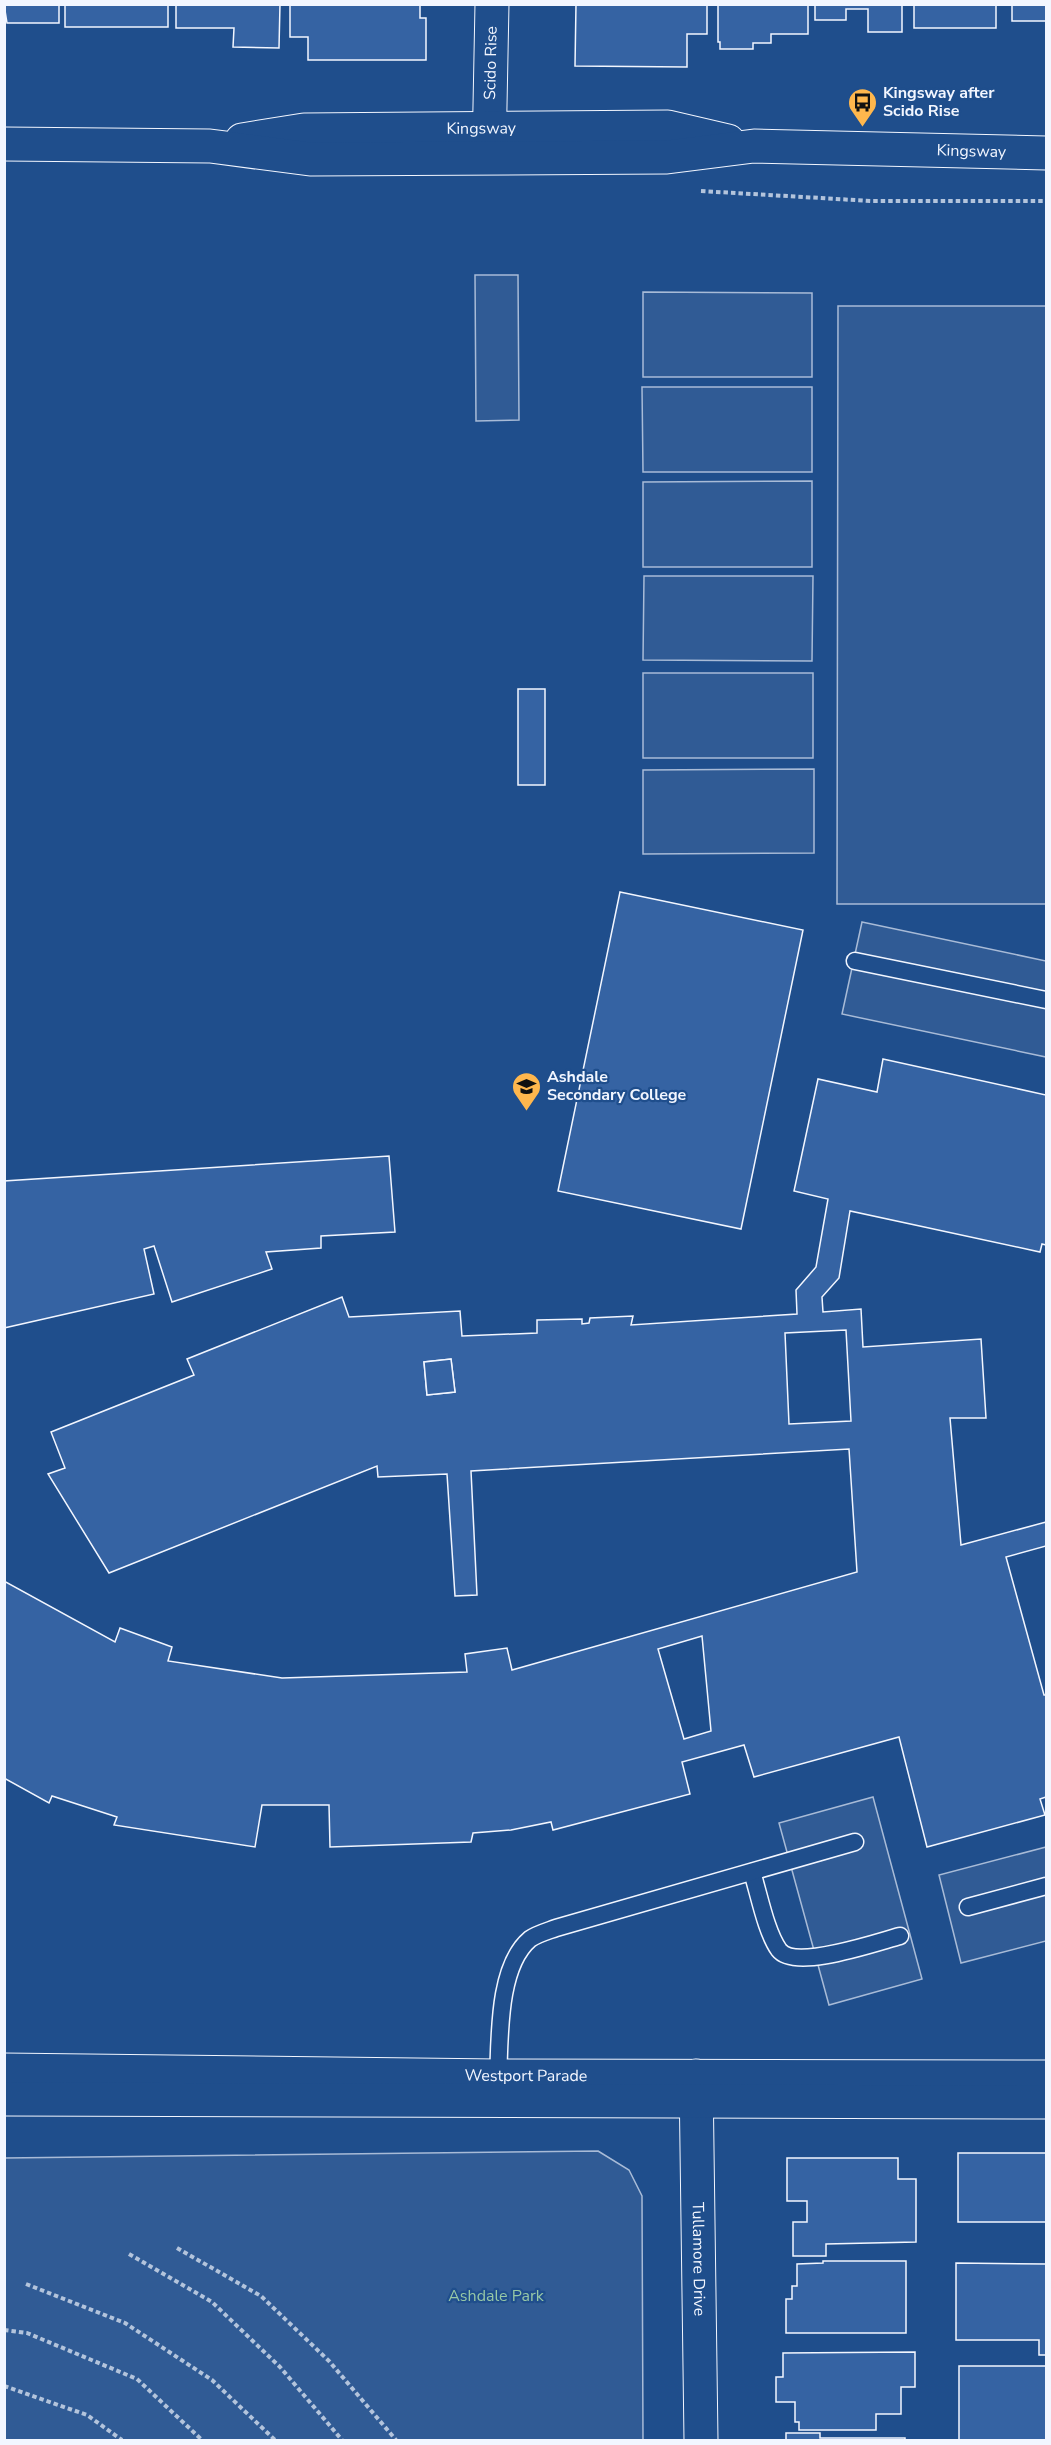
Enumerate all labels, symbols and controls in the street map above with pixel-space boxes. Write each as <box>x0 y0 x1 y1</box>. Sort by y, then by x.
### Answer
street label: Scido Rise <box>479 26 503 100</box>
place label: Kingsway after Scido Rise <box>883 82 995 122</box>
bus stop icon: Kingsway after Scido Rise <box>846 86 878 128</box>
street label: Kingsway <box>446 117 517 140</box>
street label: Kingsway <box>936 139 1007 163</box>
place label: Ashdale Secondary College <box>547 1066 687 1106</box>
school or university icon: Ashdale Secondary College <box>510 1070 542 1112</box>
street label: Westport Parade <box>464 2065 587 2087</box>
street label: Tullamore Drive <box>687 2202 710 2316</box>
park label: Ashdale Park <box>448 2285 545 2307</box>

